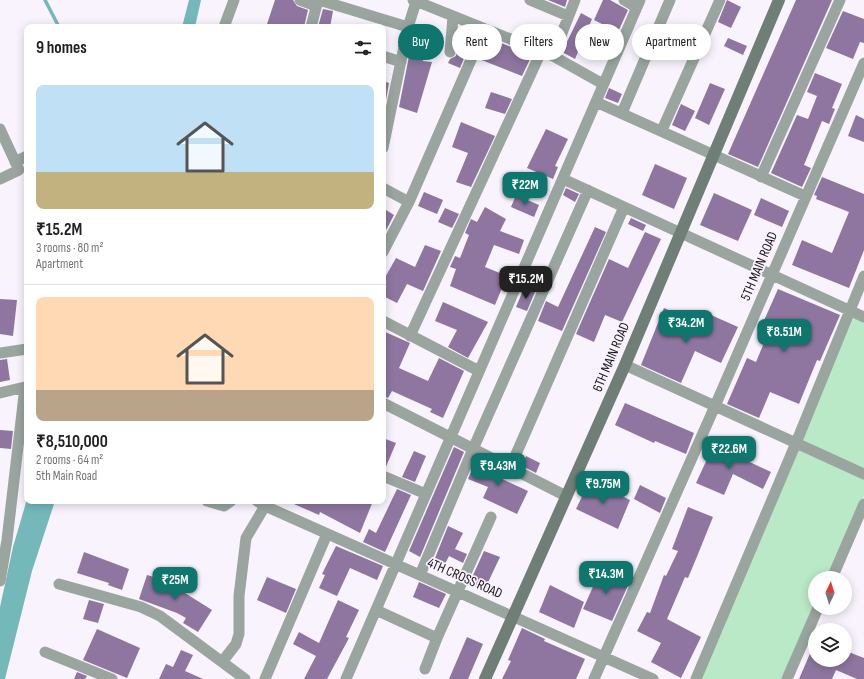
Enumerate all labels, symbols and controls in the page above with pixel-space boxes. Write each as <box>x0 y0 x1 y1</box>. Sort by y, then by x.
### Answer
chip: Buy <box>398 24 444 60</box>
chip: Rent <box>452 24 502 60</box>
chip: Filters <box>510 24 567 60</box>
chip: New <box>575 24 624 60</box>
chip: Apartment <box>632 24 711 60</box>
icon: filters <box>352 37 374 59</box>
text: 9 homes <box>36 38 87 58</box>
icon: home <box>169 111 241 183</box>
pin: ₹22M <box>501 172 549 206</box>
text: ₹22M <box>511 177 539 193</box>
text: ₹15.2M <box>36 220 82 240</box>
street label: 5TH MAIN ROAD <box>737 229 781 303</box>
text: 3 rooms · 80 m² <box>36 240 104 256</box>
text: Apartment <box>36 256 83 272</box>
pin: ₹15.2M <box>493 266 559 300</box>
text: ₹15.2M <box>508 271 544 287</box>
pin: ₹34.2M <box>653 310 719 344</box>
text: ₹34.2M <box>668 315 704 331</box>
pin: ₹8.51M <box>751 319 817 353</box>
street label: 6TH MAIN ROAD <box>589 320 633 394</box>
icon: home <box>169 323 241 395</box>
text: ₹8.51M <box>766 324 802 340</box>
text: ₹8,510,000 <box>36 432 108 452</box>
pin: ₹22.6M <box>696 436 762 470</box>
text: ₹22.6M <box>711 441 747 457</box>
text: 2 rooms · 64 m² <box>36 452 103 468</box>
pin: ₹9.43M <box>465 453 531 487</box>
text: ₹9.43M <box>480 458 516 474</box>
text: 5th Main Road <box>36 468 97 484</box>
pin: ₹9.75M <box>570 471 636 505</box>
text: ₹9.75M <box>585 476 621 492</box>
street label: 4TH CROSS ROAD <box>425 554 505 602</box>
pin: ₹14.3M <box>573 561 639 595</box>
text: ₹14.3M <box>588 566 624 582</box>
pin: ₹25M <box>151 567 199 601</box>
north arrow <box>808 571 852 615</box>
map controls <box>808 571 852 667</box>
text: ₹25M <box>161 572 189 588</box>
button: layers <box>808 623 852 667</box>

